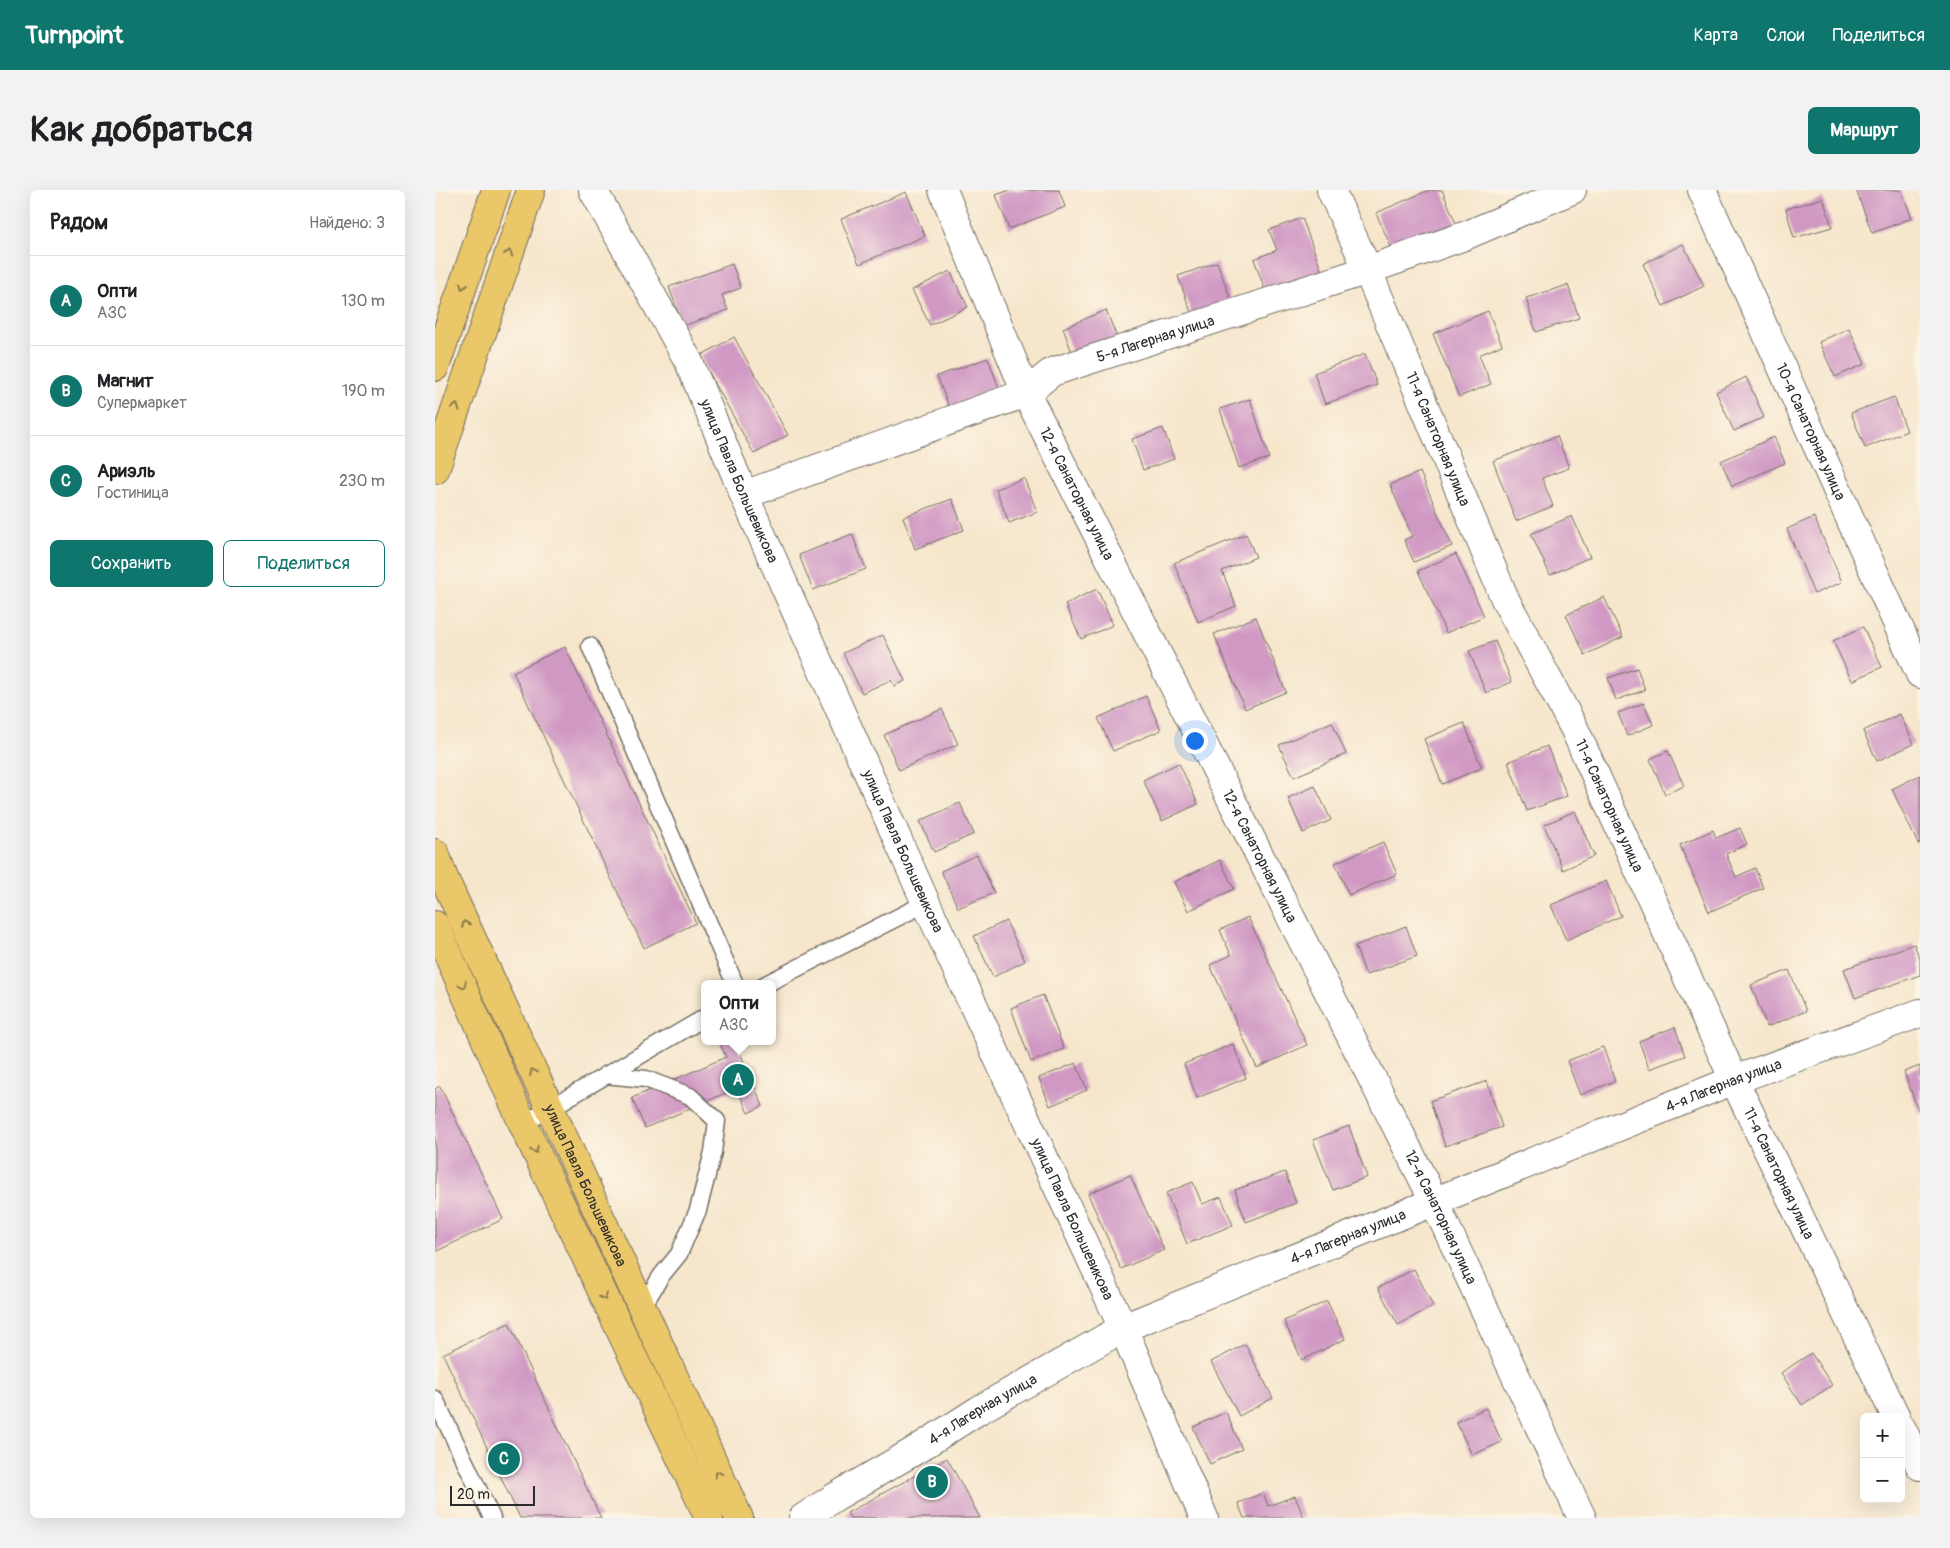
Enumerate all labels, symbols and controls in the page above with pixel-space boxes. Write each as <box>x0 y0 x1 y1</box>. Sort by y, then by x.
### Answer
text: Turnpoint <box>25 21 123 50</box>
text: Карта <box>1694 24 1738 47</box>
text: Слои <box>1766 24 1804 47</box>
text: Поделиться <box>1832 24 1925 47</box>
button: Маршрут <box>1808 107 1920 154</box>
text: Как добраться <box>30 108 253 152</box>
text: Рядом <box>50 209 108 236</box>
text: Найдено: 3 <box>309 213 385 233</box>
one-way arrow <box>503 250 513 258</box>
text: Опти <box>97 279 137 303</box>
one-way arrow <box>459 281 469 289</box>
text: A <box>61 291 71 311</box>
text: 130 m <box>341 291 385 311</box>
text: АЗС <box>97 303 127 323</box>
street label: 5-я Лагерная улица <box>1094 311 1217 367</box>
street label: 10-я Санаторная улица <box>1771 360 1850 503</box>
text: Магнит <box>97 369 153 393</box>
street label: 11-я Санаторная улица <box>1401 369 1474 509</box>
text: B <box>61 381 71 401</box>
text: 190 m <box>342 381 385 401</box>
text: Супермаркет <box>97 393 187 413</box>
street label: улица Павла Большевикова <box>695 395 782 566</box>
one-way arrow <box>451 403 461 412</box>
street label: 12-я Санаторная улица <box>1035 424 1118 564</box>
text: Ариэль <box>97 459 156 483</box>
text: C <box>61 471 71 491</box>
text: 230 m <box>339 471 385 491</box>
text: Гостиница <box>97 483 169 503</box>
button: Сохранить <box>50 540 213 587</box>
button: Поделиться <box>223 540 385 587</box>
your location <box>1182 728 1208 754</box>
street label: 11-я Санаторная улица <box>1570 736 1647 875</box>
street label: улица Павла Большевикова <box>857 766 947 936</box>
street label: 12-я Санаторная улица <box>1218 787 1301 926</box>
one-way arrow <box>461 920 471 929</box>
one-way arrow <box>456 980 467 989</box>
popup <box>701 980 776 1045</box>
text: Опти <box>719 991 758 1015</box>
text: АЗС <box>719 1015 749 1035</box>
street label: 4-я Лагерная улица <box>1663 1055 1784 1117</box>
pin: A <box>722 1061 754 1099</box>
one-way arrow <box>529 1068 539 1077</box>
street label: улица Павла Большевикова <box>539 1101 631 1270</box>
street label: 11-я Санаторная улица <box>1739 1104 1818 1243</box>
street label: улица Павла Большевикова <box>1026 1134 1118 1303</box>
one-way arrow <box>529 1145 539 1154</box>
street label: 12-я Санаторная улица <box>1400 1147 1481 1288</box>
street label: 4-я Лагерная улица <box>1287 1205 1409 1269</box>
one-way arrow <box>598 1292 608 1301</box>
street label: 4-я Лагерная улица <box>925 1370 1041 1450</box>
map controls <box>1860 1413 1905 1503</box>
button: + <box>1860 1413 1905 1458</box>
pin: C <box>488 1440 520 1478</box>
button: − <box>1860 1458 1905 1503</box>
pin: B <box>916 1463 948 1501</box>
one-way arrow <box>714 1470 725 1479</box>
scale bar <box>450 1483 535 1506</box>
text: 20 m <box>457 1486 490 1503</box>

